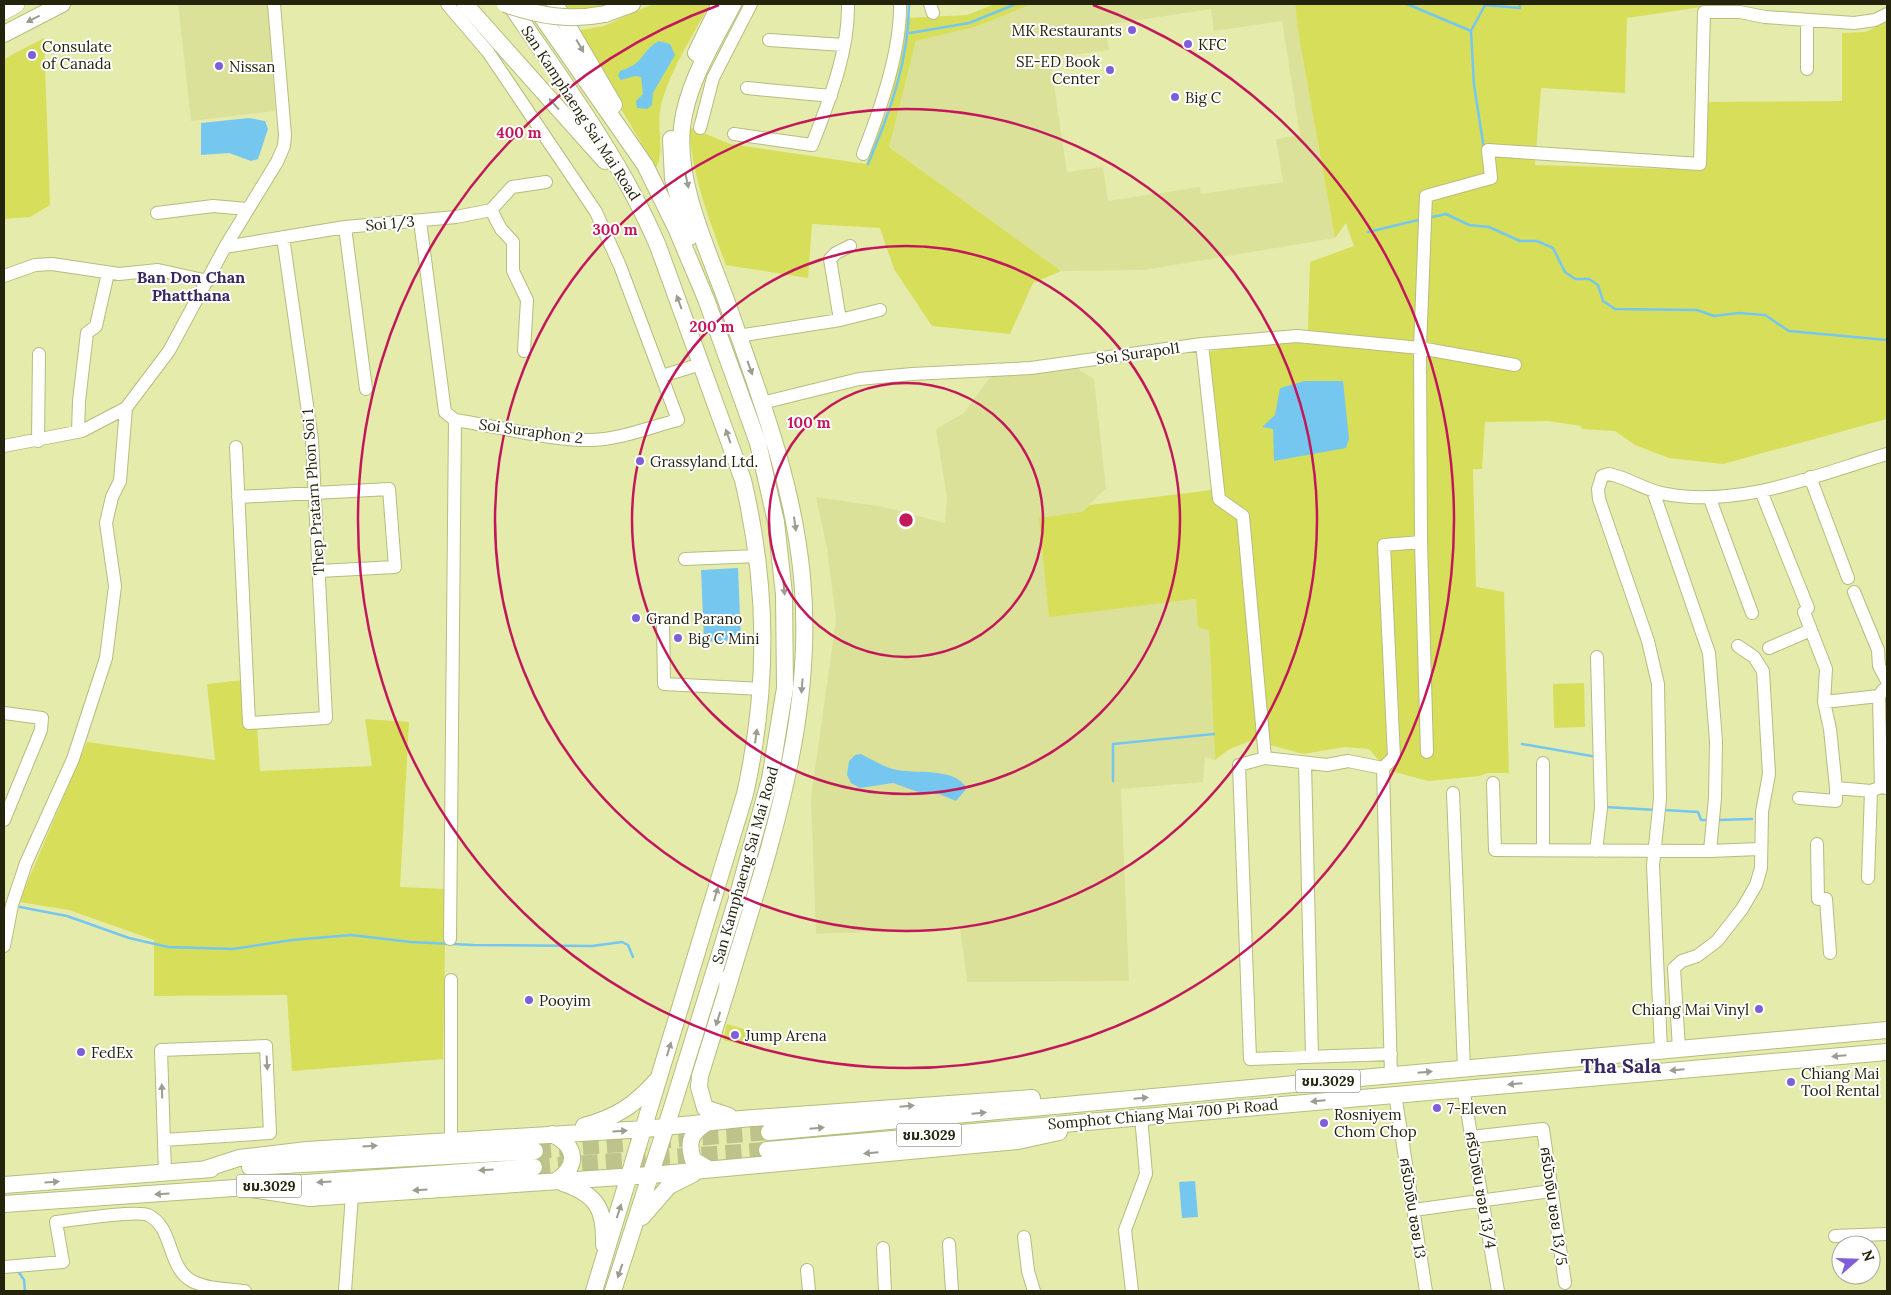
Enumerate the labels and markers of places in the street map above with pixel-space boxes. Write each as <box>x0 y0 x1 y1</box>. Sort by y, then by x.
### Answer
place label: MK Restaurants <box>1011 21 1122 40</box>
marker: MK Restaurants <box>1126 24 1138 36</box>
place label: KFC <box>1198 35 1227 54</box>
place label: Consulate of Canada <box>42 37 112 73</box>
marker: KFC <box>1182 38 1194 50</box>
marker: Consulate of Canada <box>26 49 38 61</box>
place label: SE-ED Book Center <box>1016 52 1101 88</box>
place label: Nissan <box>229 57 275 76</box>
marker: Nissan <box>213 60 225 72</box>
marker: SE-ED Book Center <box>1104 64 1116 76</box>
place label: Big C <box>1185 88 1222 107</box>
marker: Big C <box>1169 91 1181 103</box>
place label: Grassyland Ltd. <box>650 452 758 471</box>
marker: Grassyland Ltd. <box>634 455 646 467</box>
centre of rings <box>897 511 915 529</box>
place label: Grand Parano <box>646 609 743 628</box>
marker: Grand Parano <box>630 612 642 624</box>
place label: Big C Mini <box>688 629 759 648</box>
marker: Big C Mini <box>672 632 684 644</box>
place label: Pooyim <box>539 991 591 1010</box>
marker: Pooyim <box>523 994 535 1006</box>
place label: Chiang Mai Vinyl <box>1632 1000 1749 1019</box>
marker: Chiang Mai Vinyl <box>1753 1003 1765 1015</box>
place label: Jump Arena <box>744 1026 827 1045</box>
marker: Jump Arena <box>729 1029 741 1041</box>
place label: FedEx <box>91 1043 133 1062</box>
marker: FedEx <box>75 1046 87 1058</box>
place label: Chiang Mai Tool Rental <box>1801 1064 1880 1100</box>
marker: Chiang Mai Tool Rental <box>1785 1076 1797 1088</box>
place label: 7-Eleven <box>1447 1099 1507 1118</box>
marker: 7-Eleven <box>1431 1102 1443 1114</box>
place label: Rosniyem Chom Chop <box>1334 1105 1417 1141</box>
marker: Rosniyem Chom Chop <box>1318 1117 1330 1129</box>

